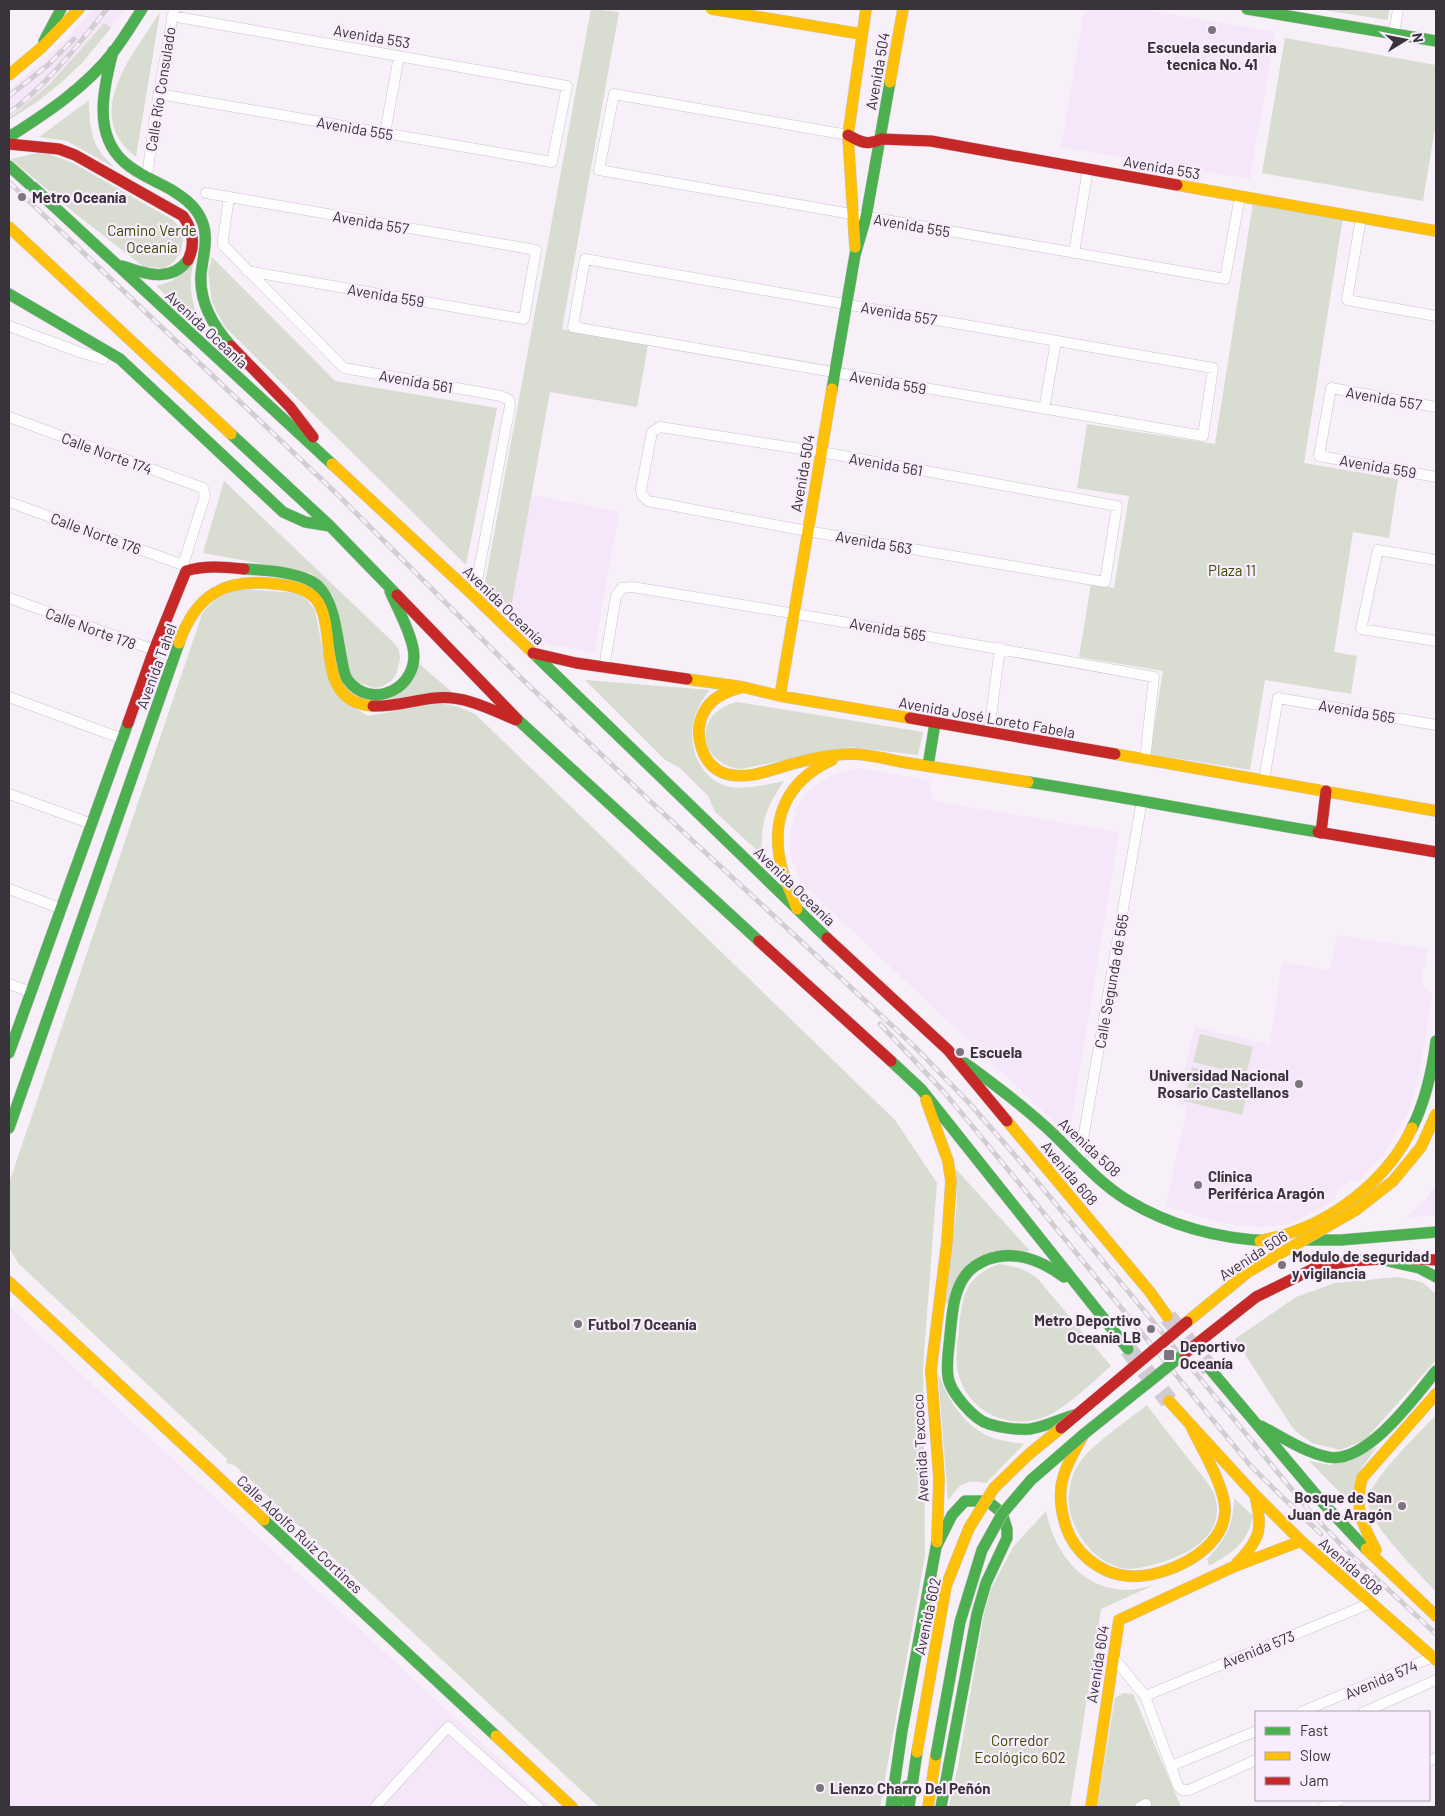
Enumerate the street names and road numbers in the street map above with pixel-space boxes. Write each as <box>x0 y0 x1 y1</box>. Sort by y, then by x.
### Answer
street label: Avenida 553 <box>332 20 412 52</box>
street label: Calle Río Consulado <box>141 25 179 153</box>
street label: Avenida 504 <box>861 31 893 111</box>
street label: Avenida 555 <box>315 112 395 144</box>
street label: Avenida 553 <box>1122 151 1202 183</box>
street label: Avenida 557 <box>332 206 410 238</box>
street label: Avenida 555 <box>872 209 952 241</box>
street label: Avenida 559 <box>346 279 426 311</box>
street label: Avenida Oceanía <box>162 286 252 372</box>
street label: Avenida 557 <box>860 297 938 329</box>
street label: Avenida 561 <box>378 366 454 396</box>
street label: Avenida 559 <box>848 366 928 398</box>
street label: Avenida 557 <box>1345 382 1423 414</box>
street label: Calle Norte 174 <box>59 428 155 478</box>
street label: Avenida 504 <box>786 433 818 513</box>
street label: Avenida 561 <box>848 449 924 479</box>
street label: Avenida 559 <box>1338 450 1418 482</box>
street label: Calle Norte 176 <box>48 508 144 558</box>
street label: Avenida 563 <box>834 526 914 558</box>
street label: Avenida Oceanía <box>460 562 548 648</box>
street label: Calle Norte 178 <box>43 603 139 653</box>
street label: Avenida 565 <box>848 613 928 645</box>
street label: Avenida Tahel <box>132 621 180 711</box>
street label: Avenida José Loreto Fabela <box>897 693 1077 741</box>
street label: Avenida 565 <box>1317 695 1397 727</box>
street label: Avenida Oceanía <box>751 843 839 929</box>
street label: Calle Segunda de 565 <box>1090 912 1132 1050</box>
street label: Avenida 508 <box>1055 1114 1125 1180</box>
street label: Avenida 608 <box>1038 1137 1102 1209</box>
street label: Avenida 506 <box>1215 1226 1291 1284</box>
street label: Avenida Texcoco <box>908 1393 932 1503</box>
street label: Calle Adolfo Ruiz Cortines <box>233 1471 367 1597</box>
street label: Avenida 608 <box>1316 1534 1386 1598</box>
street label: Avenida 602 <box>910 1576 944 1656</box>
street label: Avenida 604 <box>1082 1624 1112 1704</box>
street label: Avenida 573 <box>1219 1626 1297 1672</box>
street label: Avenida 574 <box>1342 1656 1420 1702</box>

